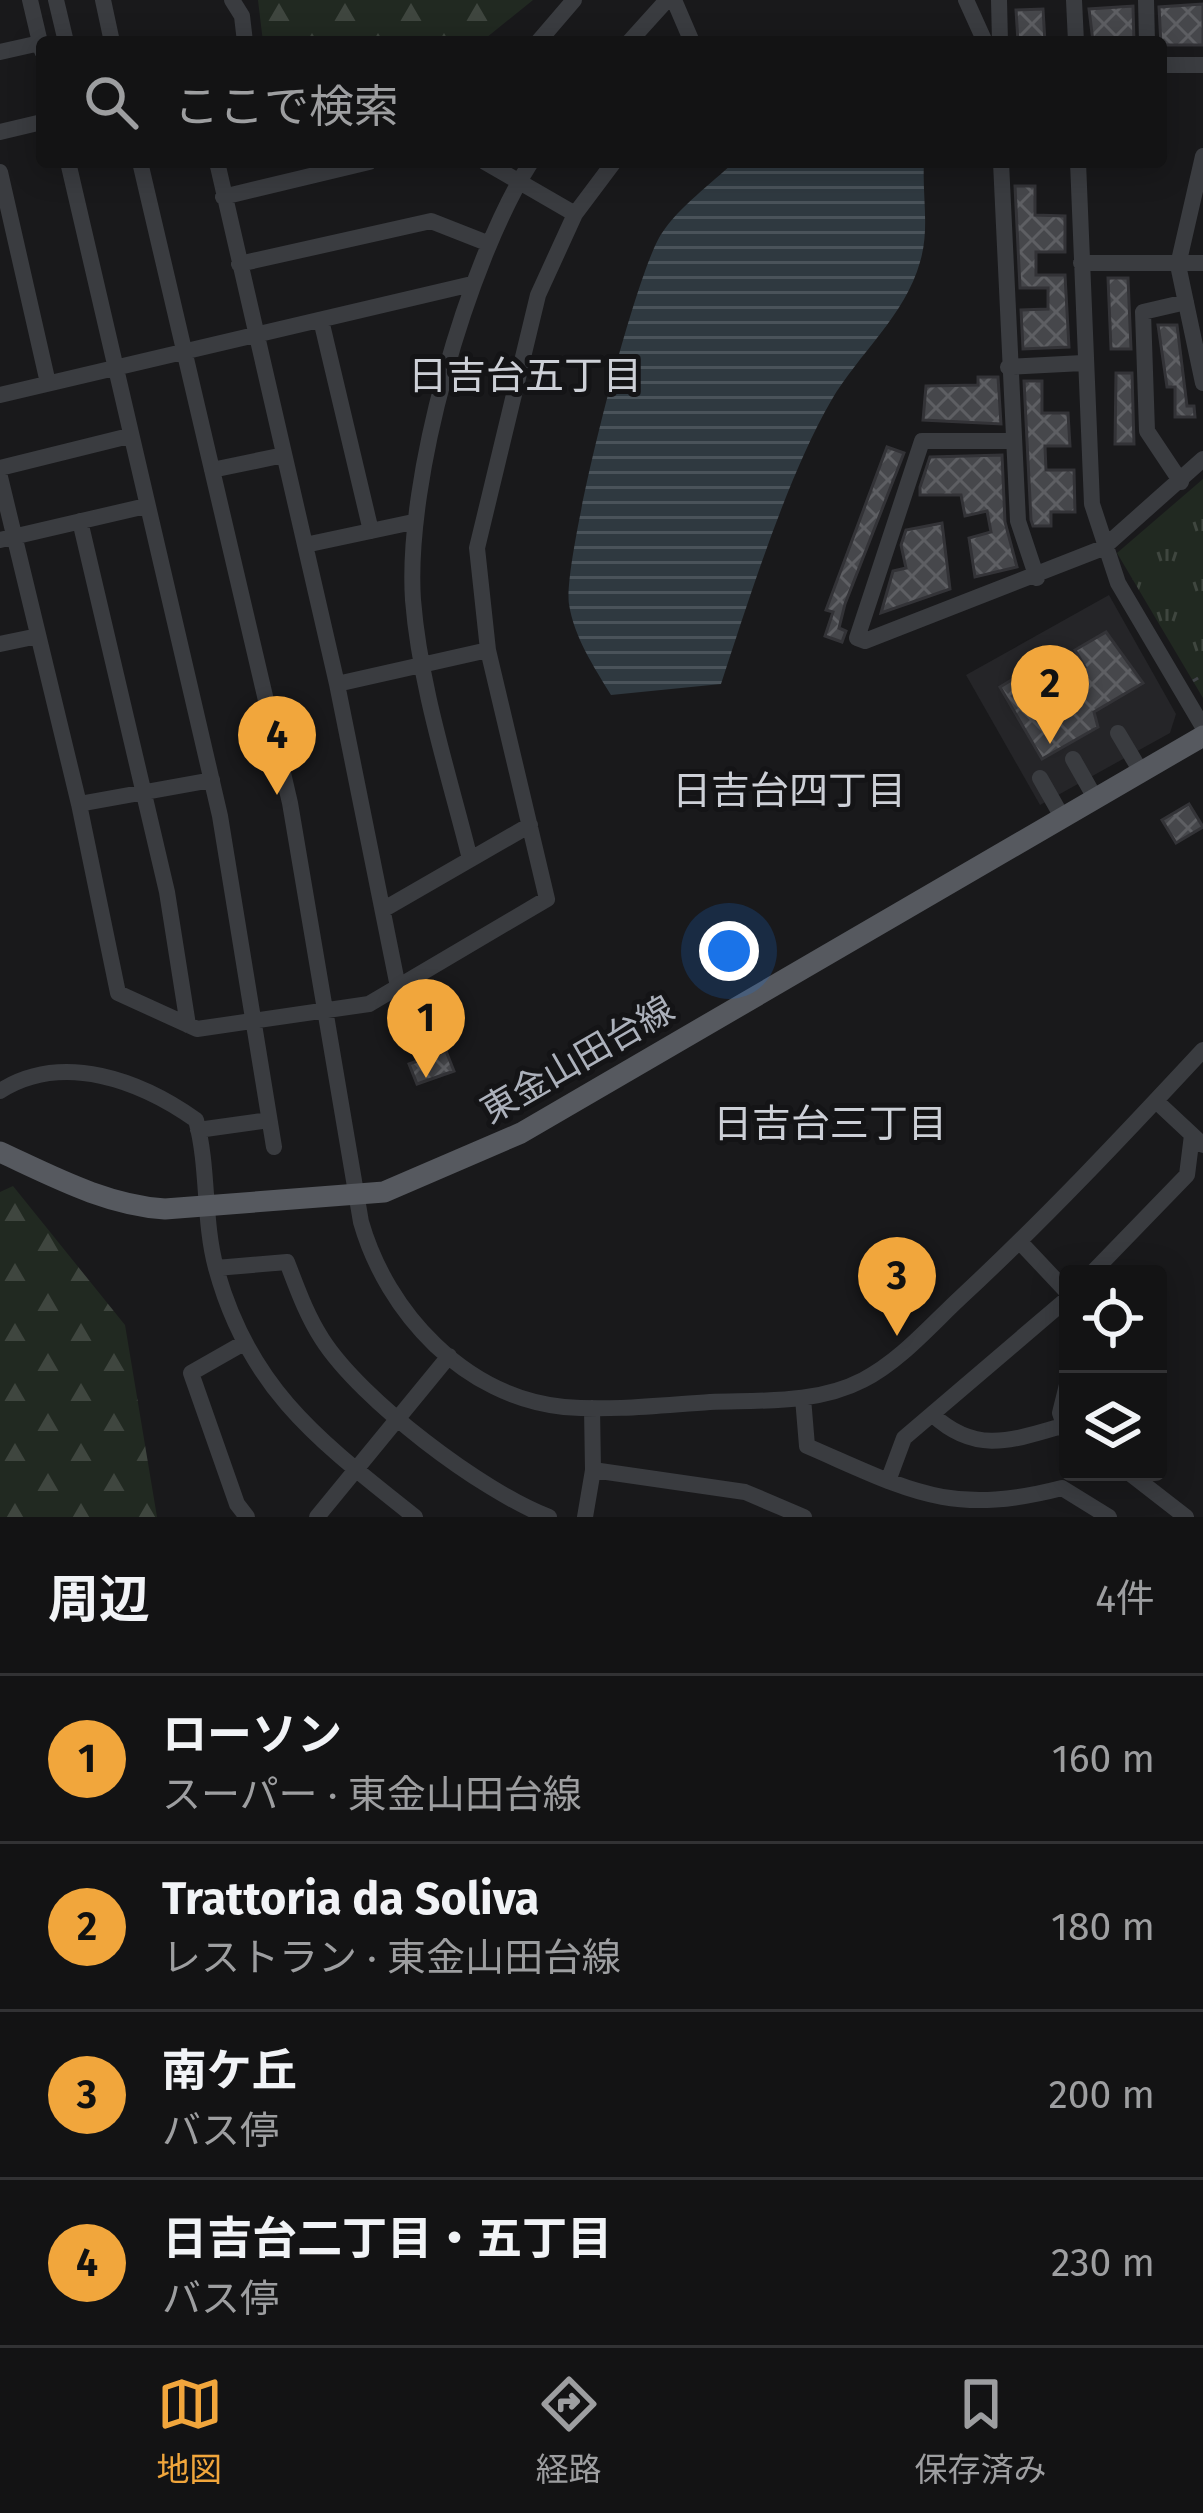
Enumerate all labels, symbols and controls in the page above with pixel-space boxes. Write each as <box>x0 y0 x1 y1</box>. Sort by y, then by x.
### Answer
search box <box>36 36 1167 168</box>
icon: search <box>78 69 144 135</box>
text: ここで検索 <box>174 80 399 134</box>
district label: 日吉台五丁目 <box>408 353 642 399</box>
pin: 2 <box>1011 645 1089 744</box>
pin: 4 <box>238 696 316 795</box>
district label: 日吉台四丁目 <box>672 768 906 814</box>
your location <box>699 921 759 981</box>
pin: 1 <box>387 979 465 1078</box>
street label: 東金山田台線 <box>473 987 682 1133</box>
district label: 日吉台三丁目 <box>713 1101 947 1147</box>
pin: 3 <box>858 1237 936 1336</box>
map controls <box>1059 1265 1167 1481</box>
button: locate <box>1059 1265 1167 1373</box>
button: layers <box>1059 1373 1167 1481</box>
text: 周辺 <box>48 1569 150 1631</box>
text: 4件 <box>1095 1576 1155 1622</box>
text: ローソン <box>162 1708 342 1762</box>
text: 1 <box>78 1736 96 1782</box>
text: 160 m <box>1052 1736 1155 1782</box>
text: スーパー · 東金山田台線 <box>162 1772 582 1818</box>
text: Trattoria da Soliva <box>162 1872 540 1926</box>
text: 2 <box>77 1904 97 1950</box>
text: 180 m <box>1051 1904 1155 1950</box>
text: レストラン · 東金山田台線 <box>162 1935 621 1981</box>
text: 南ケ丘 <box>162 2044 297 2098</box>
text: 3 <box>77 2072 97 2118</box>
text: 200 m <box>1048 2072 1155 2118</box>
text: バス停 <box>162 2108 279 2154</box>
text: 日吉台二丁目・五丁目 <box>162 2212 612 2266</box>
text: 4 <box>76 2240 98 2286</box>
text: 230 m <box>1051 2240 1155 2286</box>
text: バス停 <box>162 2276 279 2322</box>
tab: 地図 <box>157 2371 223 2491</box>
tab: 経路 <box>536 2371 602 2491</box>
tab: 保存済み <box>915 2371 1047 2491</box>

